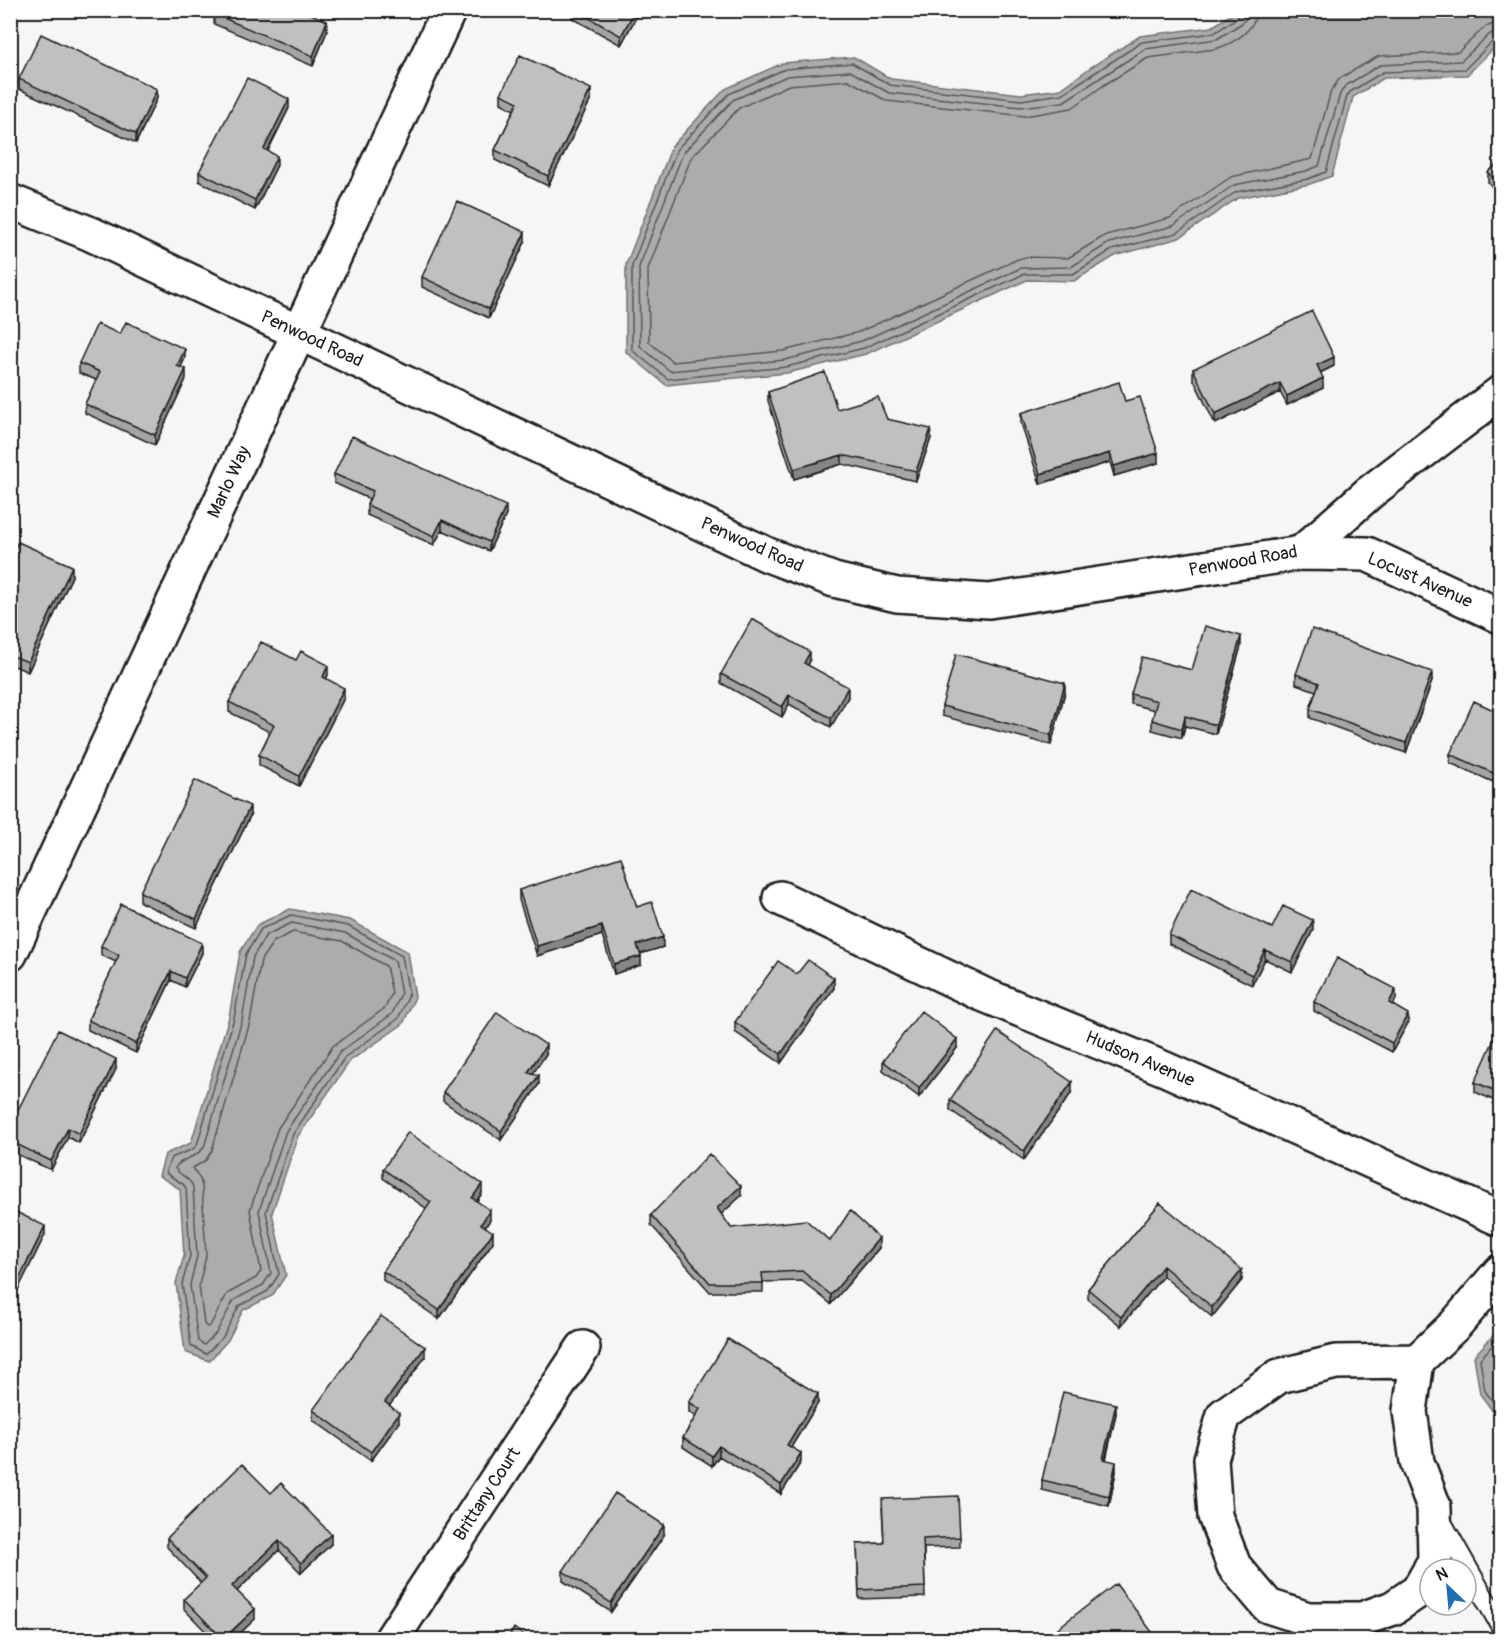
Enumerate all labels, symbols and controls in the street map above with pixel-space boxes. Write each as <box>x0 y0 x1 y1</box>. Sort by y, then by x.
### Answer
street label: Penwood Road <box>257 305 367 373</box>
street label: Marlo Way <box>202 442 256 522</box>
street label: Penwood Road <box>697 512 807 578</box>
street label: Penwood Road <box>1187 540 1299 582</box>
street label: Locust Avenue <box>1364 547 1476 613</box>
street label: Hudson Avenue <box>1082 1026 1198 1092</box>
street label: Brittany Court <box>448 1442 526 1545</box>
north arrow <box>1418 1557 1478 1617</box>
text: N <box>1433 1563 1451 1586</box>

